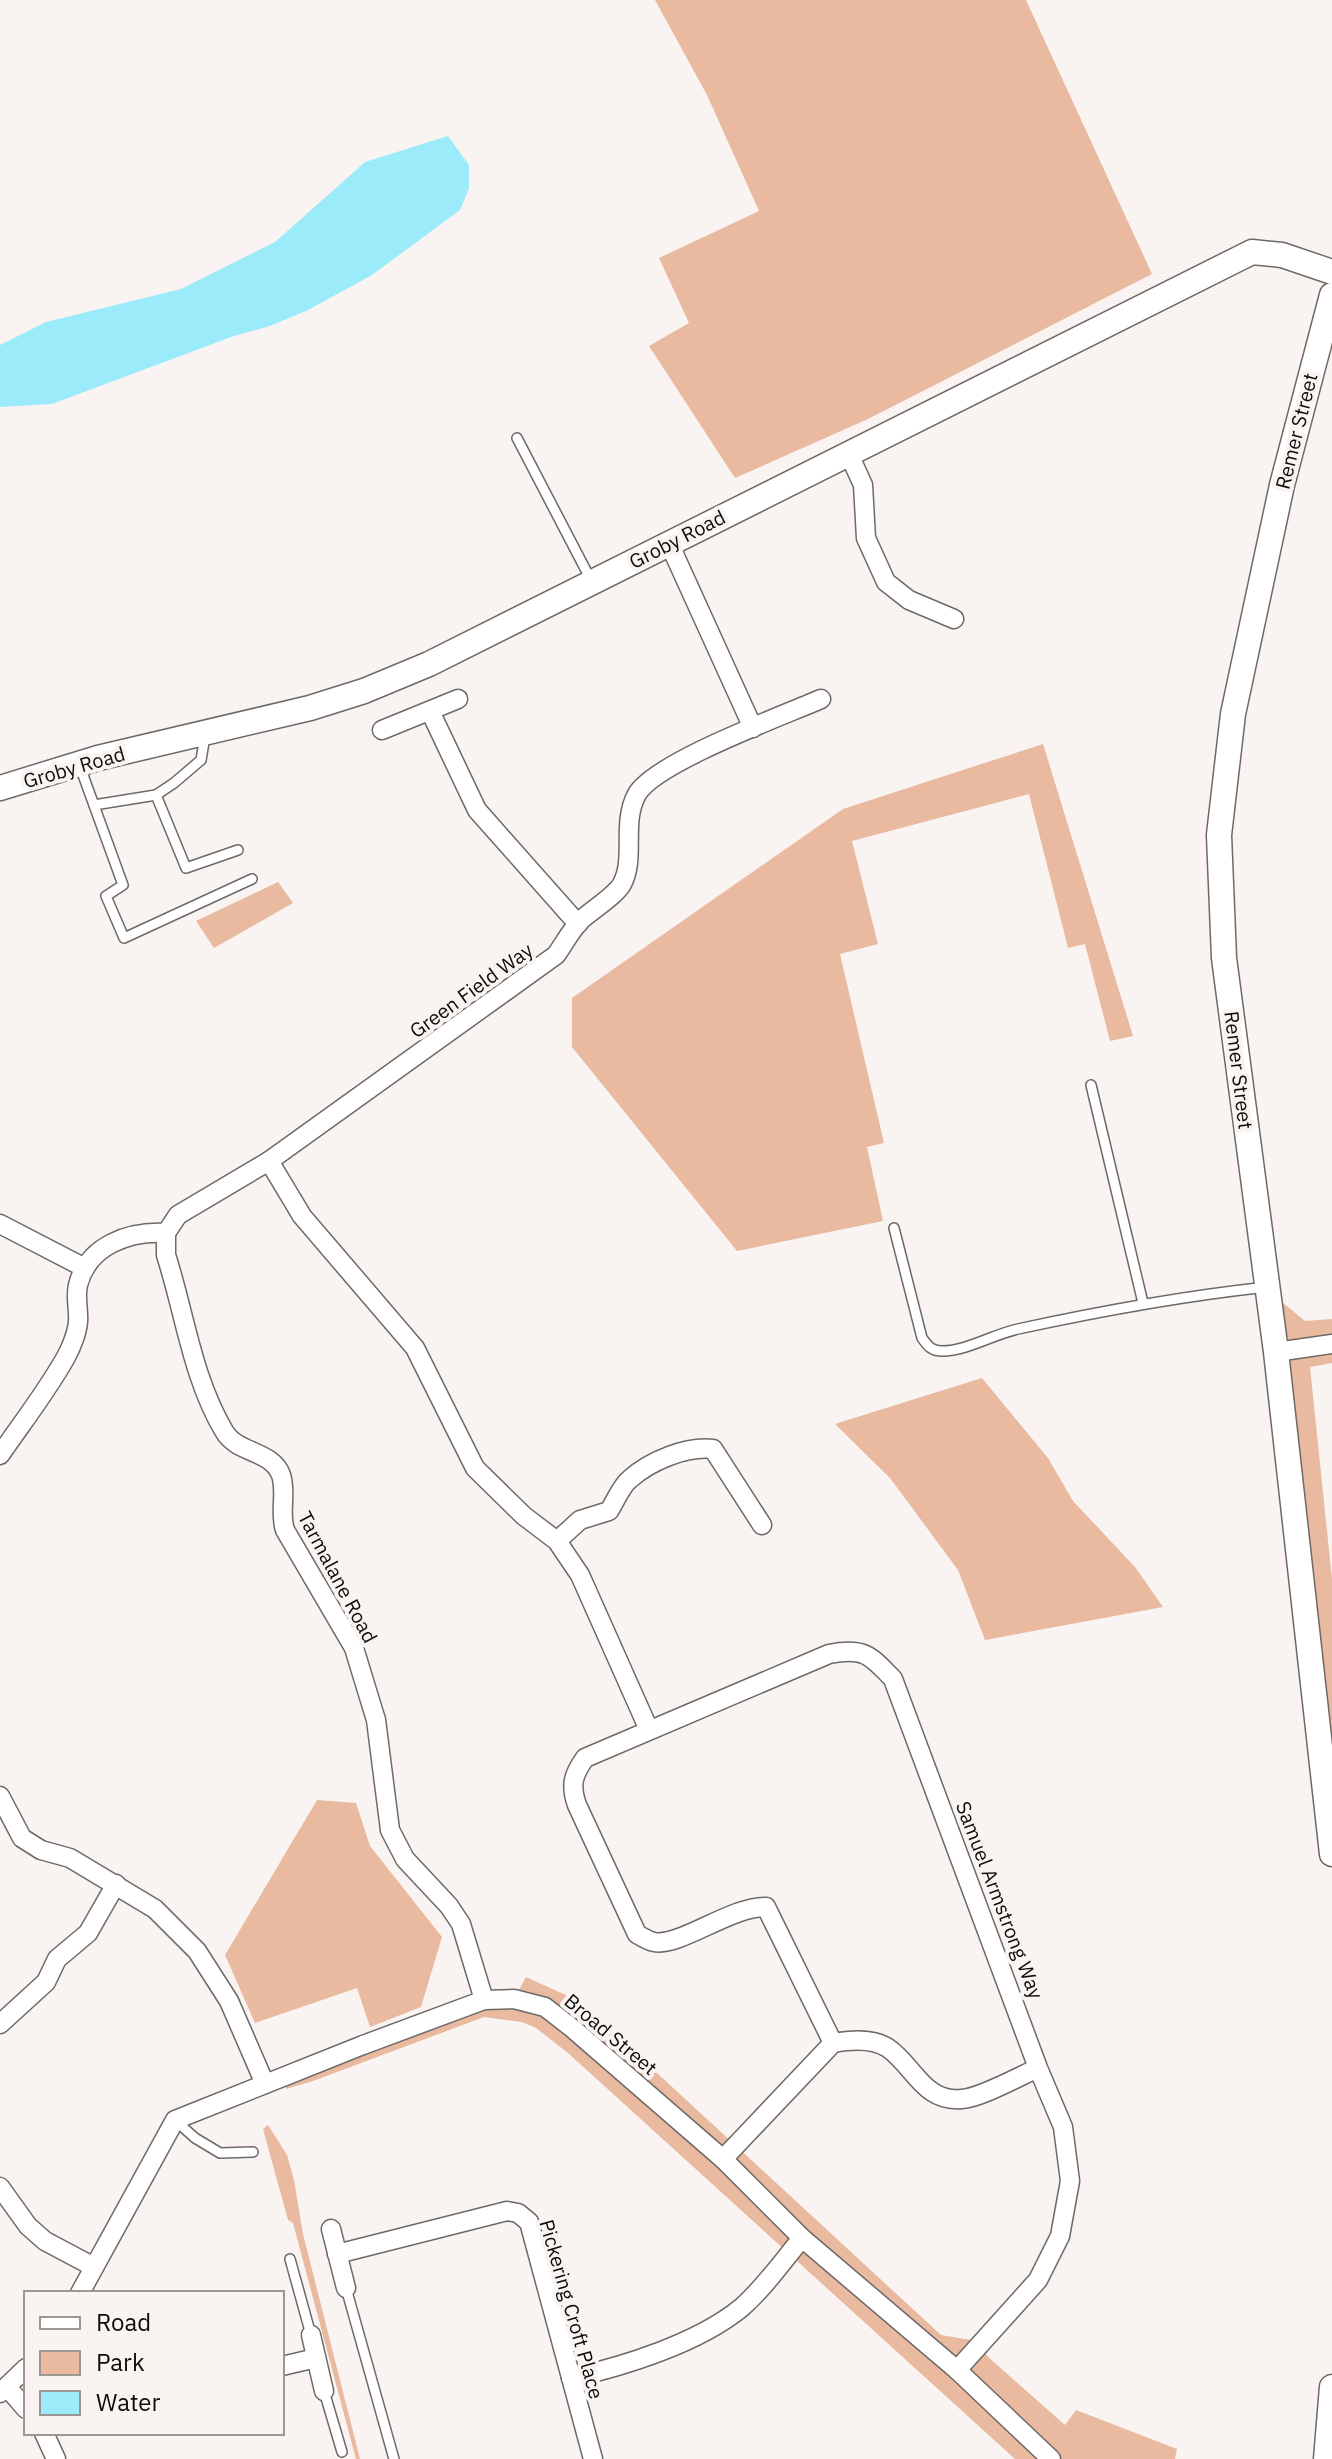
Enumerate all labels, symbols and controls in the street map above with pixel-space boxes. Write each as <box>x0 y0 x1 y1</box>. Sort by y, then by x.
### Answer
street label: Remer Street <box>1269 370 1323 492</box>
street label: Groby Road <box>624 503 730 575</box>
street label: Groby Road <box>20 740 128 794</box>
street label: Green Field Way <box>404 936 538 1044</box>
street label: Remer Street <box>1218 1009 1260 1131</box>
street label: Tarmalane Road <box>292 1506 384 1648</box>
street label: Samuel Armstrong Way <box>950 1797 1050 2003</box>
street label: Broad Street <box>559 1987 663 2081</box>
street label: Pickering Croft Place <box>533 2216 611 2402</box>
legend <box>24 2291 284 2435</box>
text: Road <box>96 2306 151 2338</box>
text: Park <box>96 2346 145 2378</box>
text: Water <box>96 2386 160 2418</box>

